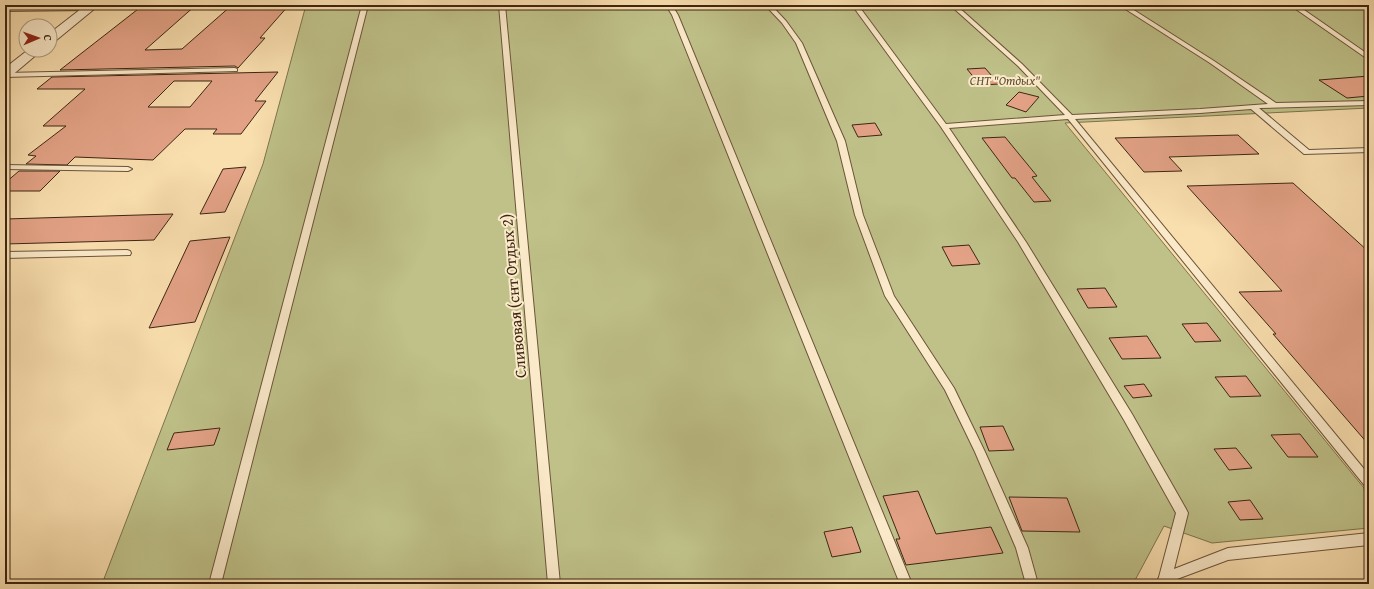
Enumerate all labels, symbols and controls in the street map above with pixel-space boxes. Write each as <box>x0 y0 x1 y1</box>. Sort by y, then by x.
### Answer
north arrow <box>18 18 58 58</box>
text: С <box>40 34 56 41</box>
park label: СНТ "Отдых" <box>970 71 1040 90</box>
street label: Сливовая (снт Отдых 2) <box>494 213 532 379</box>

